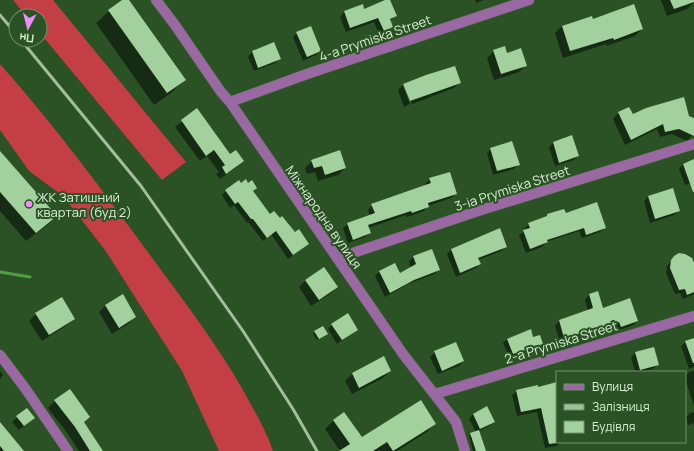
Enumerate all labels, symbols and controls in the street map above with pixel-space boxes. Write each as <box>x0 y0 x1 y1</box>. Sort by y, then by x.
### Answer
north arrow <box>8 8 48 48</box>
street label: 4-a Prymiska Street <box>316 10 434 66</box>
text: Пн <box>18 30 35 47</box>
street label: 3-ia Prymiska Street <box>452 161 572 215</box>
street label: Міжнародна вулиця <box>282 162 366 272</box>
place label: ЖК Затишний квартал (буд 2) <box>37 188 132 221</box>
marker: ЖК Затишний квартал (буд 2) <box>24 199 34 209</box>
street label: 2-a Prymiska Street <box>502 316 620 368</box>
legend <box>556 371 686 443</box>
text: Вулиця <box>592 378 633 395</box>
text: Залізниця <box>592 398 650 415</box>
text: Будівля <box>592 418 635 435</box>

